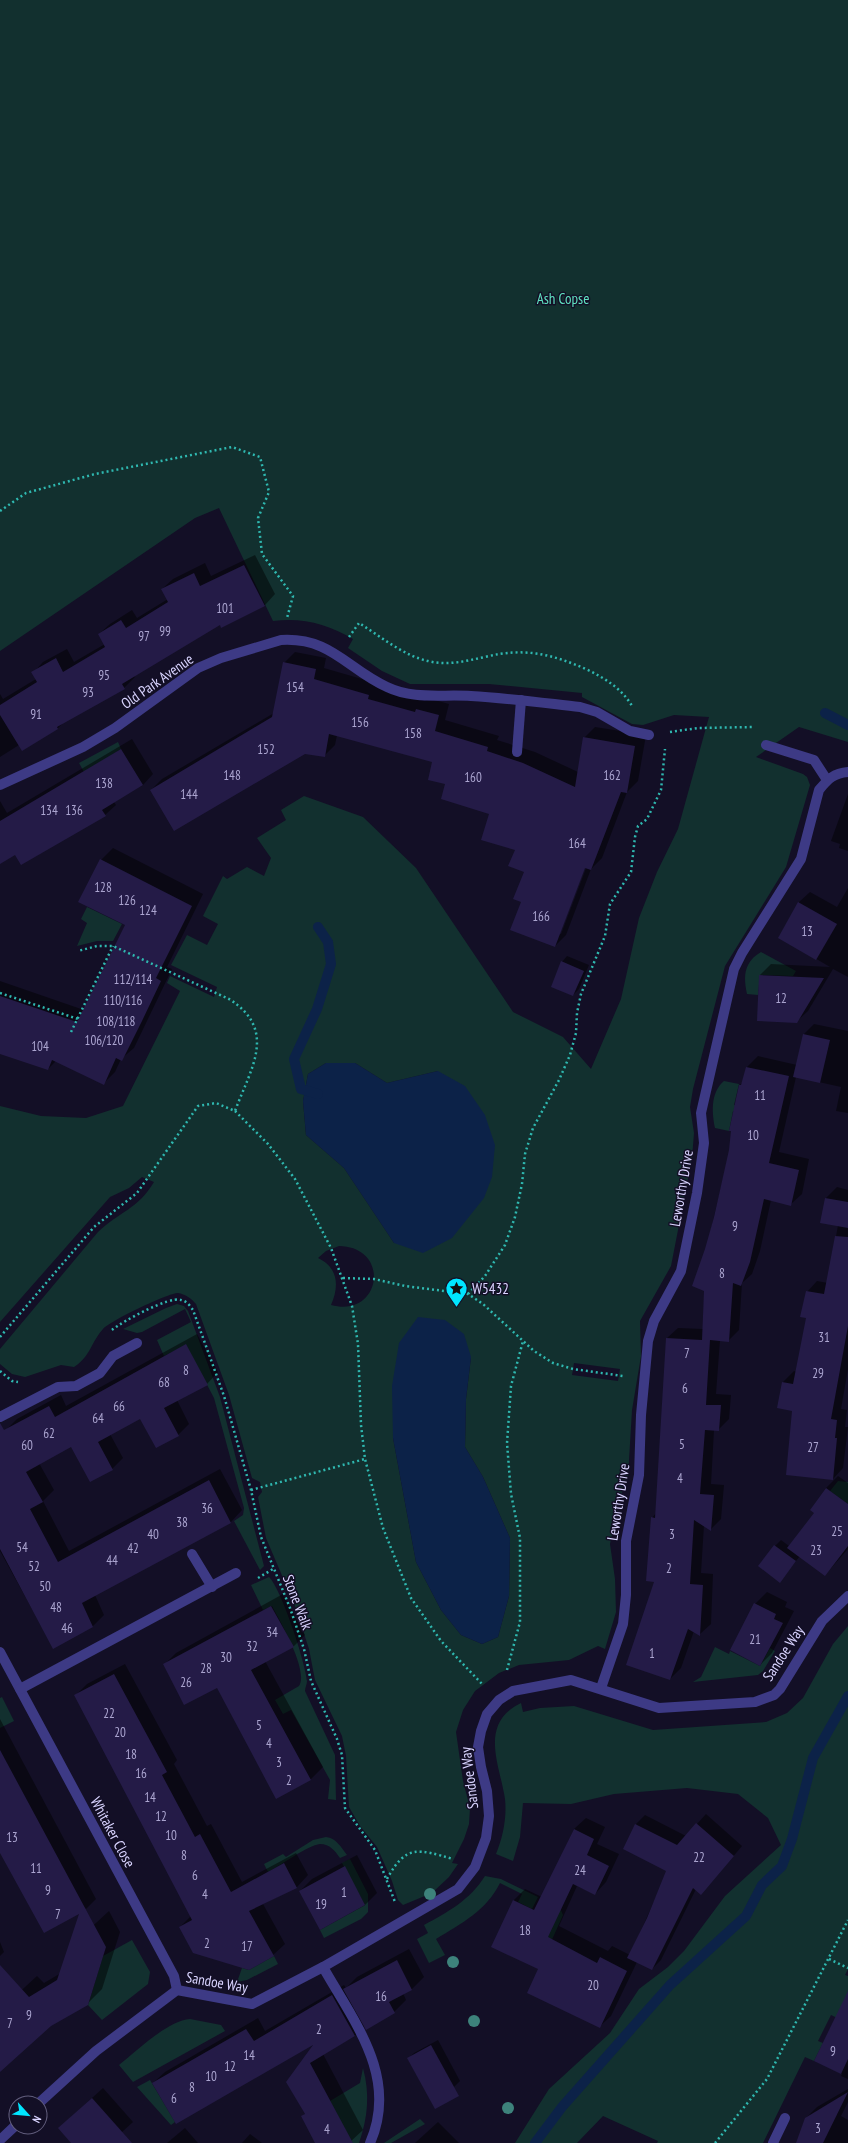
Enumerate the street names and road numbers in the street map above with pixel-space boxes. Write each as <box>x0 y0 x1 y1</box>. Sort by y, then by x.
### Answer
street label: Old Park Avenue <box>117 649 197 713</box>
street label: Leworthy Drive <box>665 1148 697 1228</box>
street label: Leworthy Drive <box>603 1462 633 1542</box>
street label: Stone Walk <box>279 1572 317 1632</box>
street label: Sandoe Way <box>758 1621 808 1684</box>
street label: Sandoe Way <box>456 1746 482 1810</box>
street label: Whitaker Close <box>86 1793 140 1871</box>
street label: Sandoe Way <box>185 1967 250 1997</box>

